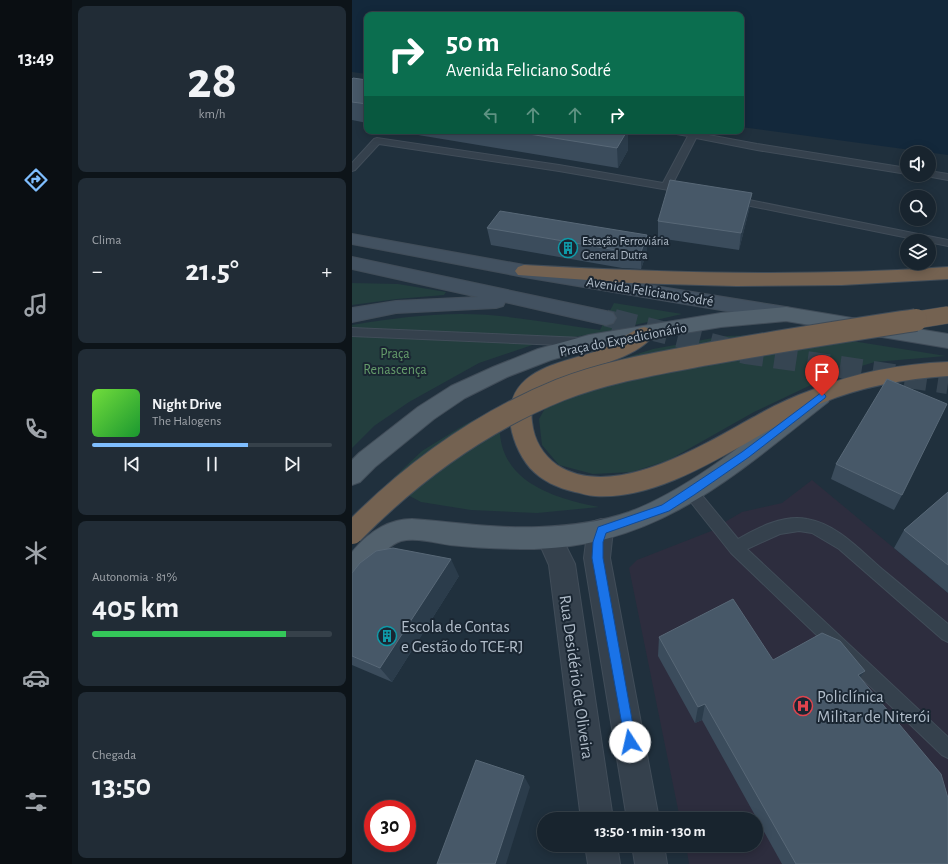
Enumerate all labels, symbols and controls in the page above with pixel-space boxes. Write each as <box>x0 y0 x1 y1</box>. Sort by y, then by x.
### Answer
icon: right <box>380 28 432 80</box>
text: 50 m <box>446 29 500 57</box>
text: 13:49 <box>18 50 54 68</box>
text: 28 <box>187 55 237 107</box>
text: Avenida Feliciano Sodré <box>446 62 611 80</box>
icon: left <box>480 104 502 126</box>
icon: ahead <box>522 104 544 126</box>
icon: ahead <box>564 104 586 126</box>
icon: right <box>606 104 628 126</box>
text: km/h <box>199 108 225 121</box>
map controls <box>900 146 936 270</box>
button: sound <box>900 146 936 182</box>
icon: directions <box>22 166 50 194</box>
button: search <box>900 190 936 226</box>
text: Clima <box>92 234 122 247</box>
button: layers <box>900 234 936 270</box>
place label: Estação Ferroviária General Dutra <box>582 235 669 261</box>
building icon: Estação Ferroviária General Dutra <box>557 237 579 259</box>
text: 21.5° <box>185 256 239 286</box>
text: − <box>92 260 103 282</box>
text: + <box>321 260 332 282</box>
street label: Avenida Feliciano Sodré <box>585 275 714 309</box>
icon: music <box>22 291 50 319</box>
street label: Praça do Expedicionário <box>558 321 688 359</box>
park label: Praça Renascença <box>363 347 427 377</box>
pin <box>805 355 839 396</box>
icon: arrive <box>811 361 833 383</box>
text: Night Drive <box>152 397 222 412</box>
icon: phone <box>22 415 50 443</box>
text: The Halogens <box>152 415 221 428</box>
icon: previous <box>121 453 143 475</box>
icon: pause <box>201 453 223 475</box>
icon: next <box>281 453 303 475</box>
icon: climate <box>22 539 50 567</box>
text: Autonomia · 81% <box>92 571 177 584</box>
text: 405 km <box>92 593 179 623</box>
street label: Rua Desidério de Oliveira <box>557 594 596 760</box>
place label: Escola de Contas e Gestão do TCE-RJ <box>401 618 524 655</box>
building icon: Escola de Contas e Gestão do TCE-RJ <box>376 625 398 647</box>
icon: car <box>22 664 50 692</box>
place label: Policlínica Militar de Niterói <box>817 688 930 725</box>
hospital icon: Policlínica Militar de Niterói <box>792 695 814 717</box>
position arrow <box>609 721 651 763</box>
text: Chegada <box>92 749 136 762</box>
text: 13:50 <box>92 771 151 801</box>
icon: filters <box>22 788 50 816</box>
speed limit sign: 30 <box>364 800 416 852</box>
text: 13:50 · 1 min · 130 m <box>594 824 706 839</box>

